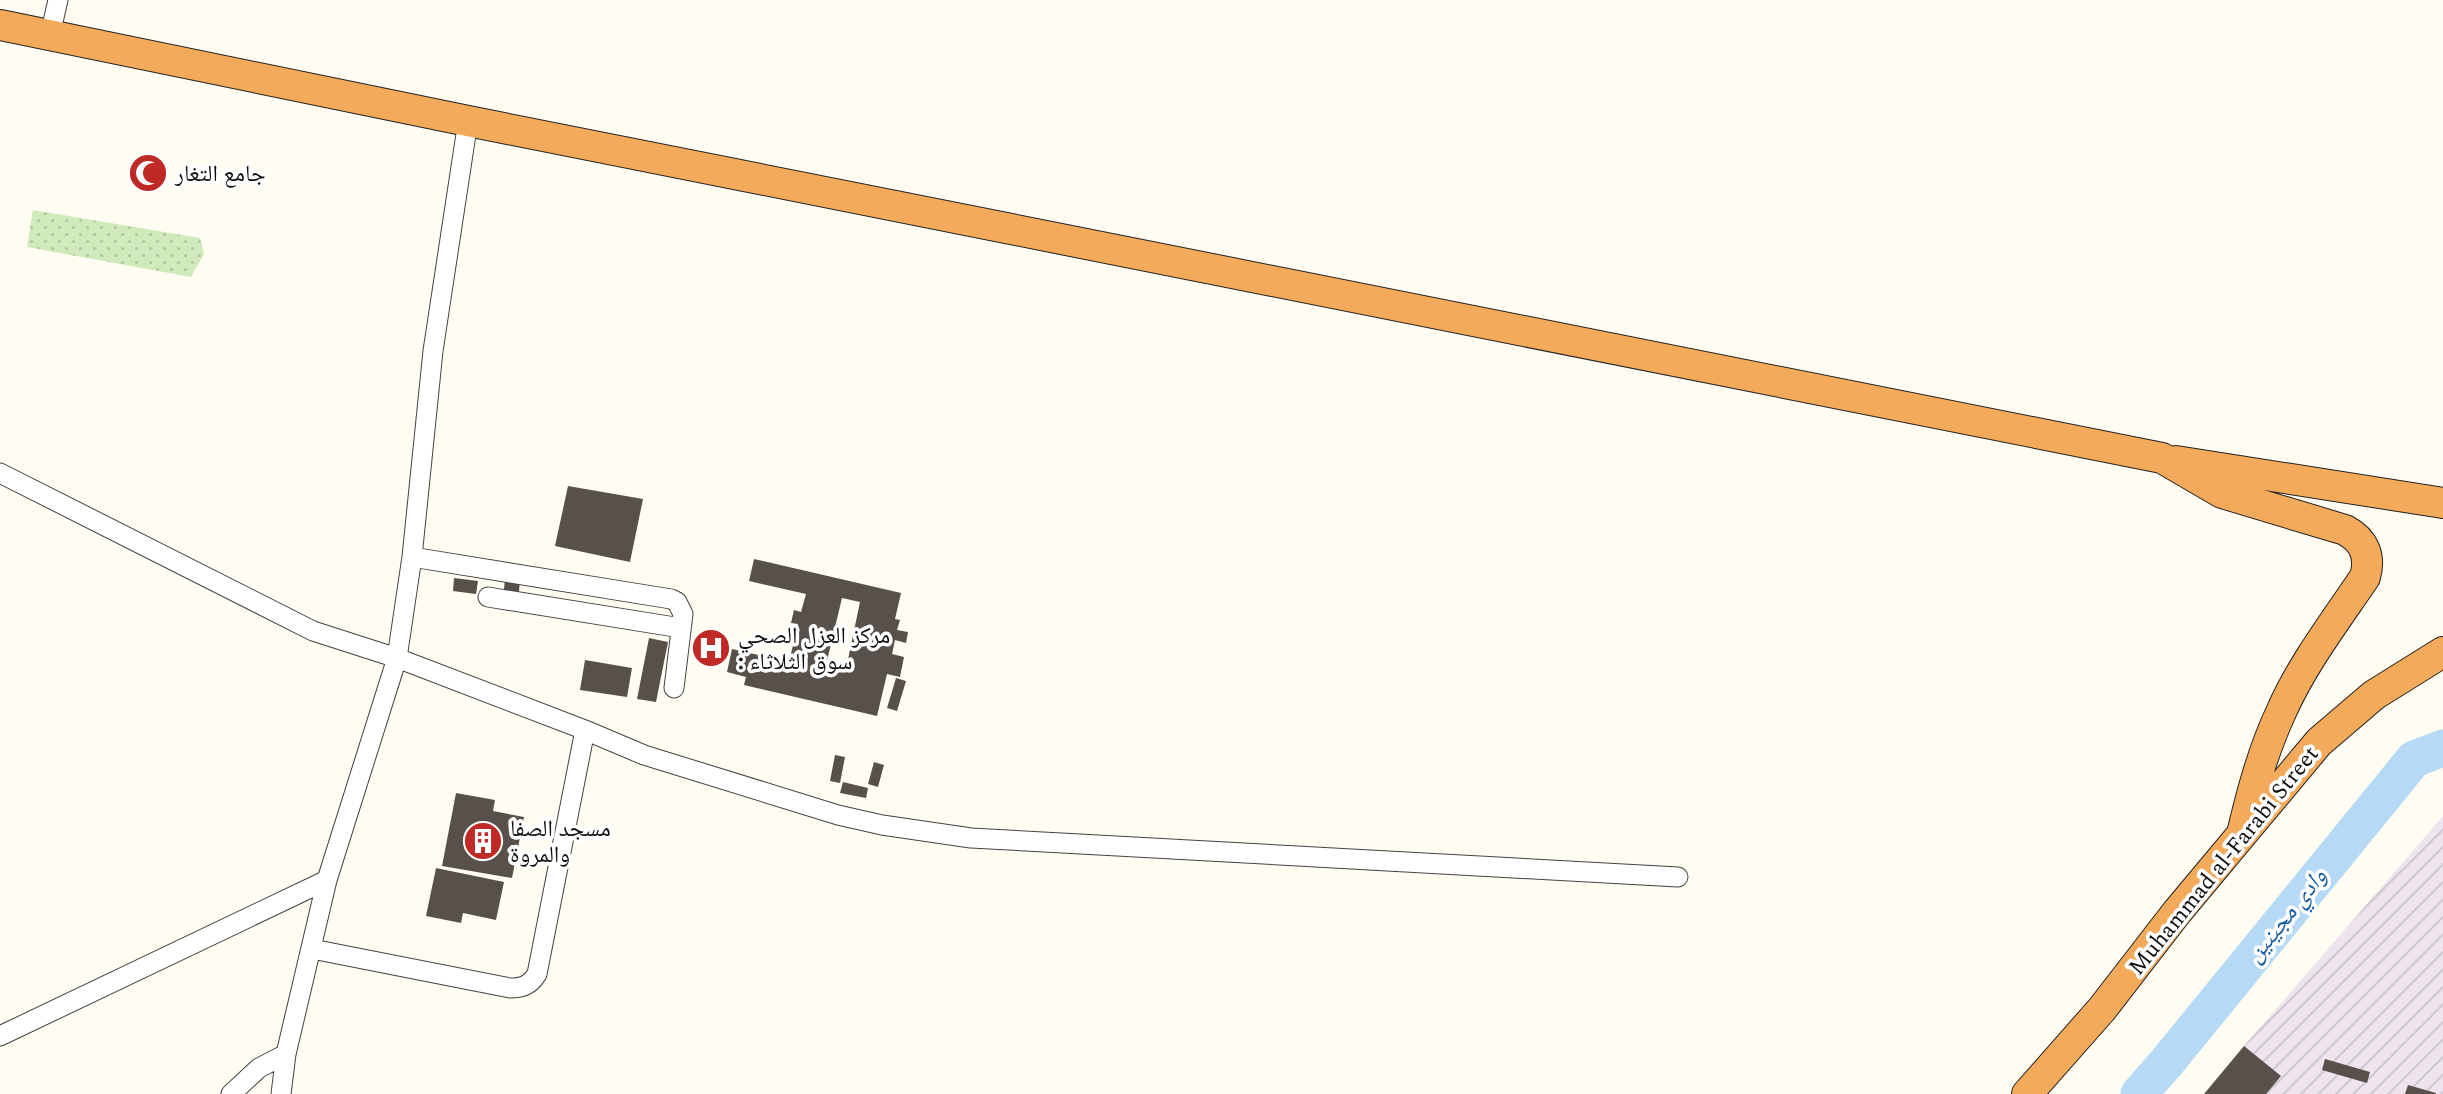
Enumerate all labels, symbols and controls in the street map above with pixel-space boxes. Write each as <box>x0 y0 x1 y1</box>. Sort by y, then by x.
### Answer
mosque icon: جامع التغار <box>127 152 169 194</box>
place label: جامع التغار <box>174 157 266 192</box>
place label: مركز العزل الصحي : سوق الثلاثاء <box>738 619 890 680</box>
hospital icon: مركز العزل الصحي : سوق الثلاثاء <box>690 627 732 669</box>
street label: Muhammad al-Farabi Street <box>2120 738 2328 983</box>
place label: مسجد الصفا والمروة <box>510 812 611 873</box>
building icon: مسجد الصفا والمروة <box>462 820 504 862</box>
water label: وادي مجينين <box>2237 861 2336 971</box>

